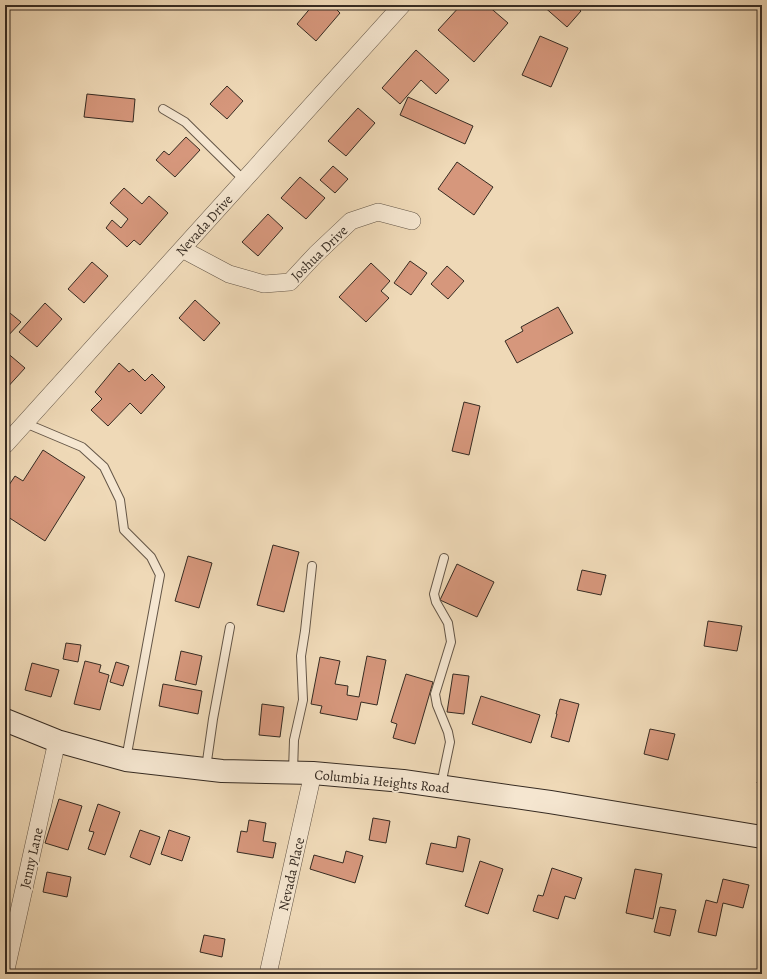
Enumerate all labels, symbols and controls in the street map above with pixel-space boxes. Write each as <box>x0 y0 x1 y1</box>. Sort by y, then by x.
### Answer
street label: Nevada Drive <box>172 190 237 260</box>
street label: Joshua Drive <box>287 221 352 285</box>
street label: Columbia Heights Road <box>314 765 451 798</box>
street label: Jenny Lane <box>15 826 48 890</box>
street label: Nevada Place <box>274 835 309 913</box>

